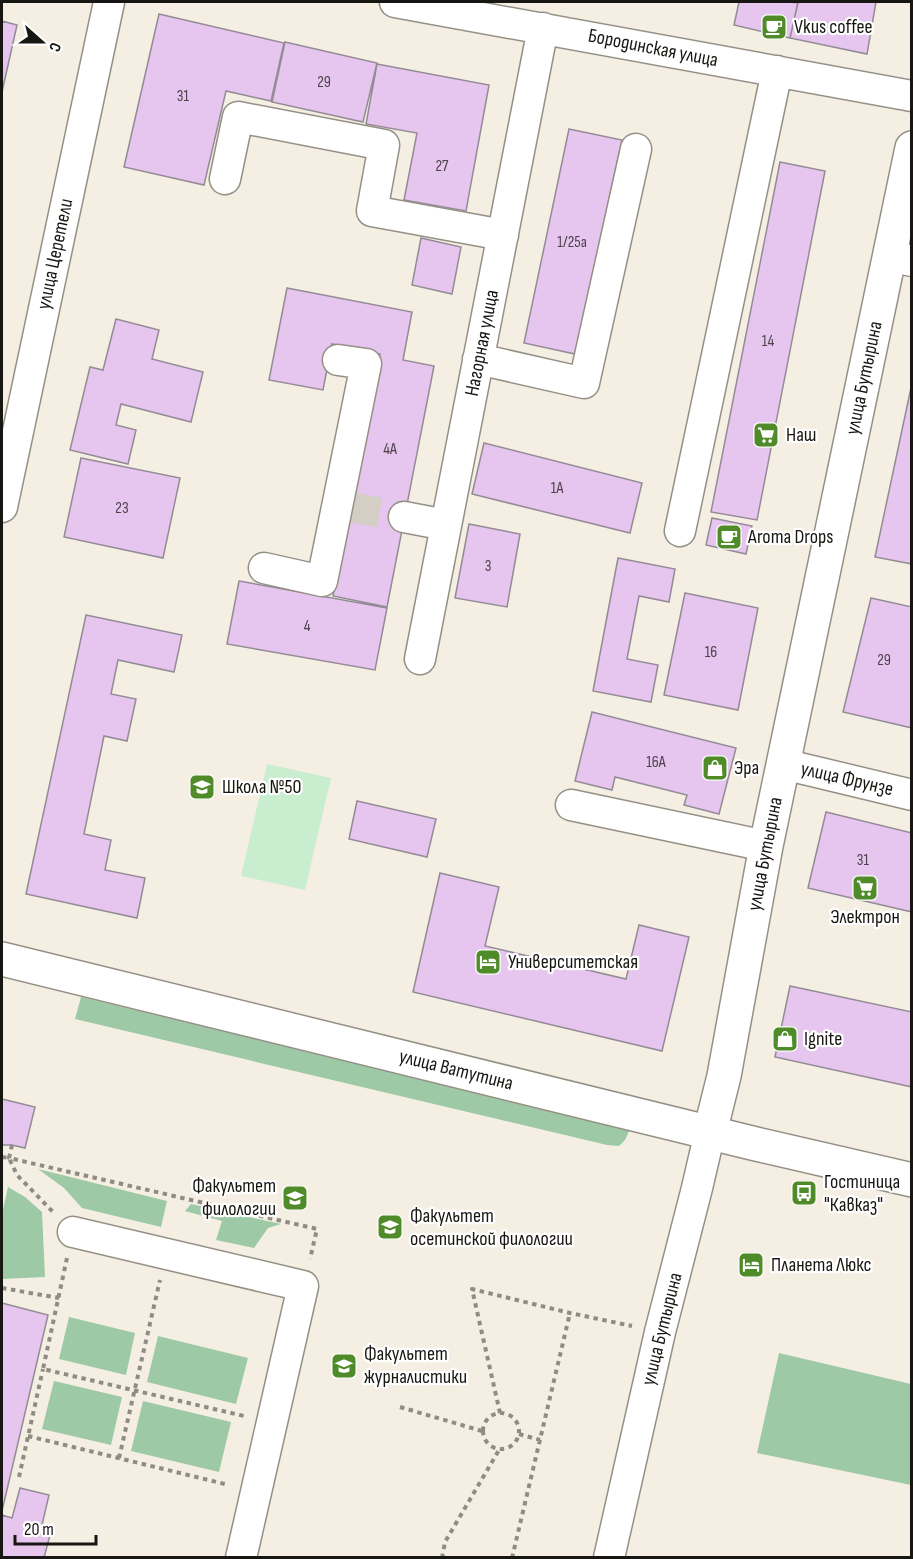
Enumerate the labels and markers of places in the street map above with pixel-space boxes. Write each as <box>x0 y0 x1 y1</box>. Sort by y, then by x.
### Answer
cafe icon: Vkus coffee <box>759 12 789 42</box>
place label: Vkus coffee <box>794 15 873 39</box>
supermarket icon: Наш <box>751 420 781 450</box>
place label: Наш <box>786 423 817 447</box>
cafe icon: Aroma Drops <box>714 522 744 552</box>
place label: Aroma Drops <box>747 525 833 549</box>
shop icon: Эра <box>700 753 730 783</box>
place label: Эра <box>734 756 759 780</box>
school or university icon: Школа №50 <box>187 772 217 802</box>
place label: Школа №50 <box>222 775 302 799</box>
supermarket icon: Электрон <box>850 873 880 903</box>
place label: Электрон <box>830 905 900 929</box>
hotel icon: Университетская <box>473 947 503 977</box>
place label: Университетская <box>508 950 638 974</box>
shop icon: Ignite <box>770 1024 800 1054</box>
place label: Ignite <box>804 1027 842 1051</box>
place label: Гостиница "Кавказ" <box>824 1170 900 1217</box>
place label: Факультет филологии <box>192 1174 276 1221</box>
bus stop icon: Гостиница "Кавказ" <box>789 1178 819 1208</box>
school or university icon: Факультет филологии <box>280 1183 310 1213</box>
place label: Факультет осетинской филологии <box>410 1204 573 1251</box>
school or university icon: Факультет осетинской филологии <box>375 1212 405 1242</box>
hotel icon: Планета Люкс <box>736 1250 766 1280</box>
place label: Планета Люкс <box>771 1253 872 1277</box>
place label: Факультет журналистики <box>364 1342 467 1389</box>
school or university icon: Факультет журналистики <box>329 1351 359 1381</box>

